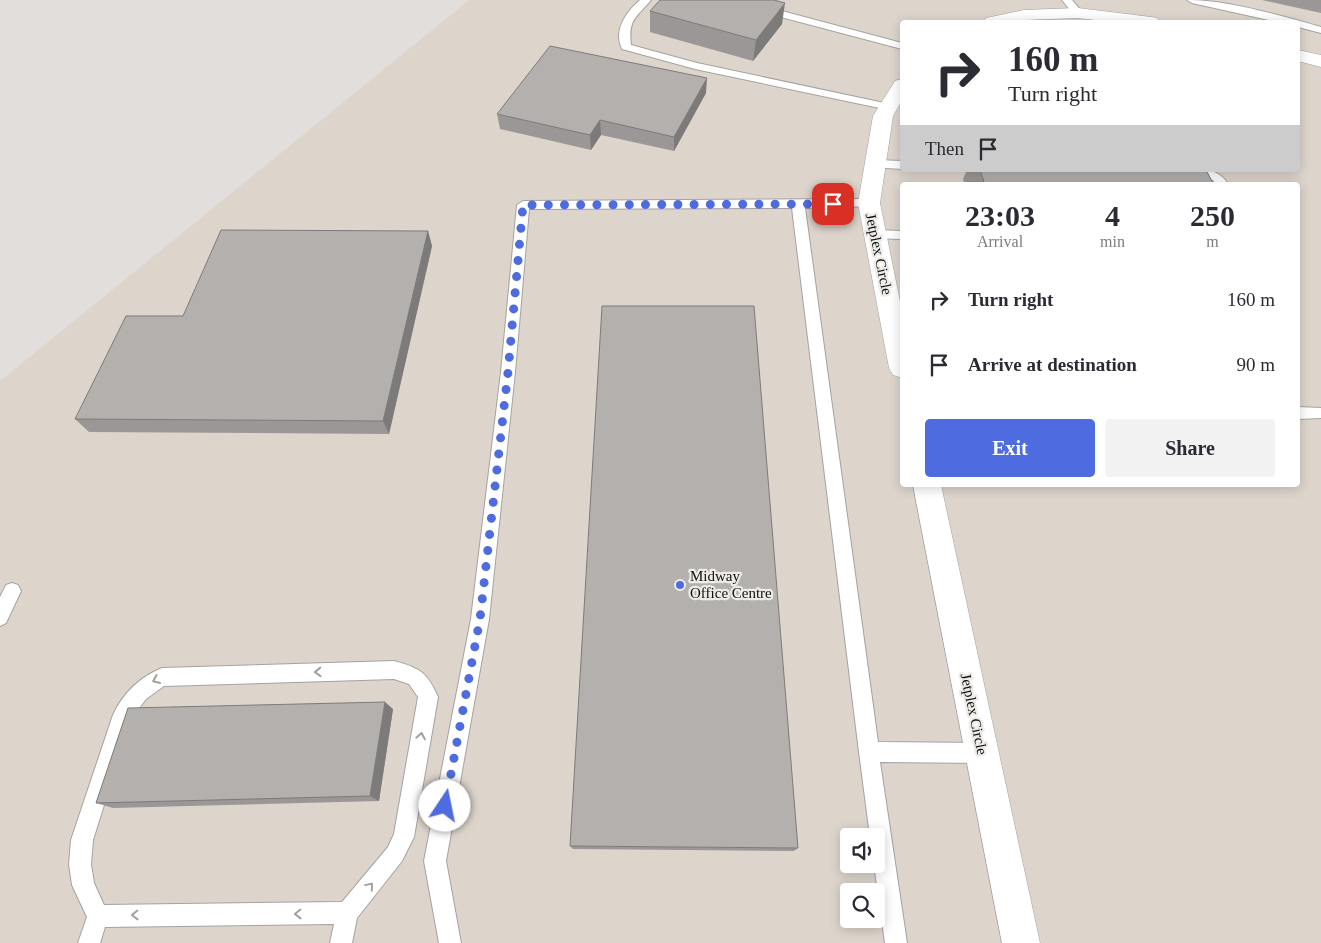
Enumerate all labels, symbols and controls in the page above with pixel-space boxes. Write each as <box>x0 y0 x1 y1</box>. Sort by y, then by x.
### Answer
icon: right <box>925 40 990 105</box>
text: 160 m <box>1008 40 1098 79</box>
text: Turn right <box>1008 81 1097 106</box>
icon: arrive <box>974 135 1002 163</box>
text: Then <box>925 138 964 159</box>
pin <box>812 183 854 225</box>
icon: arrive <box>819 190 847 218</box>
text: 23:03 <box>965 199 1035 232</box>
text: 4 <box>1105 199 1120 232</box>
text: 250 <box>1190 199 1235 232</box>
street label: Jetplex Circle <box>863 212 896 297</box>
text: Arrival <box>977 233 1023 250</box>
text: min <box>1100 233 1125 250</box>
text: m <box>1206 233 1219 250</box>
icon: right <box>925 286 953 314</box>
text: Turn right <box>968 289 1053 310</box>
text: 160 m <box>1227 289 1275 310</box>
icon: arrive <box>925 351 953 379</box>
text: Arrive at destination <box>968 354 1137 375</box>
text: 90 m <box>1236 354 1275 375</box>
button: Exit <box>925 419 1095 477</box>
button: Share <box>1105 419 1275 477</box>
place label: Midway Office Centre <box>690 568 772 601</box>
marker: Midway Office Centre <box>674 579 686 591</box>
one-way arrow <box>314 667 322 677</box>
street label: Jetplex Circle <box>958 672 991 757</box>
one-way arrow <box>152 674 161 685</box>
one-way arrow <box>416 731 426 740</box>
position arrow <box>418 779 470 831</box>
map controls <box>840 828 885 928</box>
button: sound <box>840 828 885 873</box>
one-way arrow <box>364 883 372 892</box>
button: search <box>840 883 885 928</box>
one-way arrow <box>294 908 302 919</box>
one-way arrow <box>131 910 139 920</box>

